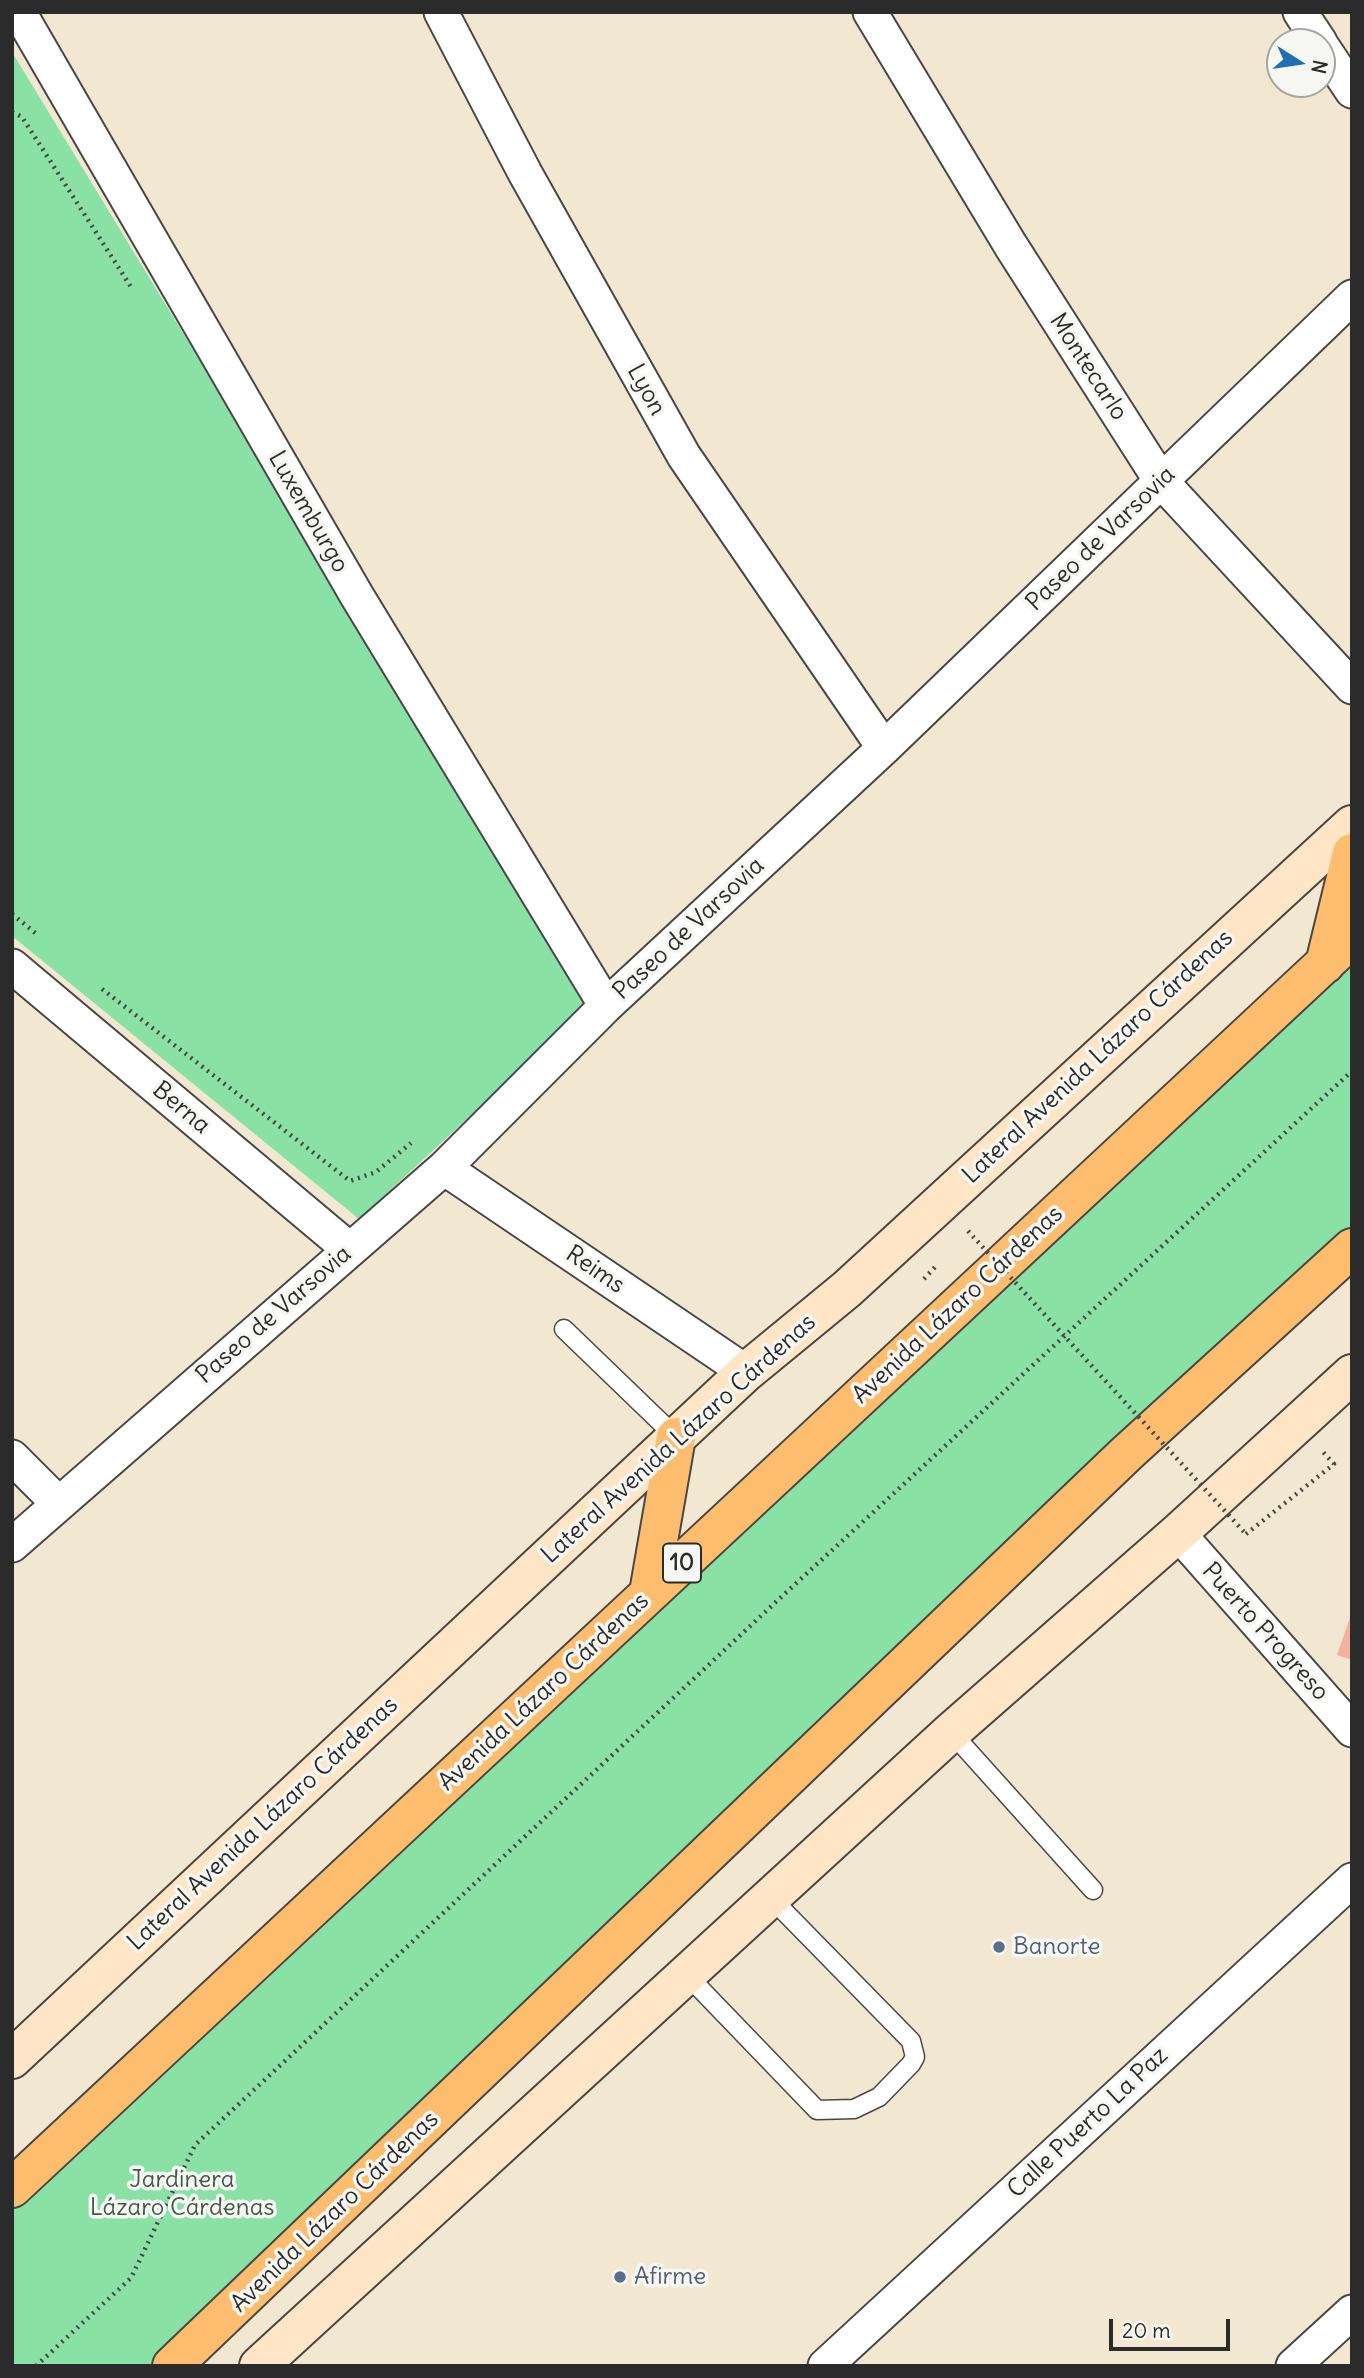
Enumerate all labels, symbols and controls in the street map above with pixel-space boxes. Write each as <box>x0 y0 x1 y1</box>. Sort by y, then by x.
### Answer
north arrow <box>1266 28 1336 98</box>
text: N <box>1306 58 1333 76</box>
street label: Montecarlo <box>1043 308 1133 426</box>
street label: Lyon <box>620 359 672 421</box>
street label: Luxemburgo <box>262 446 354 578</box>
street label: Paseo de Varsovia <box>1021 461 1181 617</box>
street label: Paseo de Varsovia <box>608 852 770 1006</box>
street label: Lateral Avenida Lázaro Cárdenas <box>957 924 1239 1190</box>
street label: Berna <box>146 1076 216 1140</box>
street label: Avenida Lázaro Cárdenas <box>847 1200 1069 1410</box>
street label: Paseo de Varsovia <box>191 1240 357 1390</box>
street label: Reims <box>560 1240 630 1300</box>
street label: Lateral Avenida Lázaro Cárdenas <box>536 1308 822 1570</box>
road number: 10 <box>663 1544 701 1582</box>
street label: Puerto Progreso <box>1196 1557 1334 1707</box>
street label: Avenida Lázaro Cárdenas <box>433 1587 655 1797</box>
street label: Lateral Avenida Lázaro Cárdenas <box>122 1691 404 1957</box>
place label: Banorte <box>1013 1933 1100 1961</box>
marker: Banorte <box>991 1939 1007 1955</box>
street label: Calle Puerto La Paz <box>1002 2041 1174 2205</box>
street label: Avenida Lázaro Cárdenas <box>225 2105 445 2319</box>
park label: Jardinera Lázaro Cárdenas <box>90 2166 274 2222</box>
place label: Afirme <box>634 2263 706 2291</box>
marker: Afirme <box>612 2269 628 2285</box>
scale bar <box>1112 2304 1233 2348</box>
text: 20 m <box>1122 2317 1171 2344</box>

